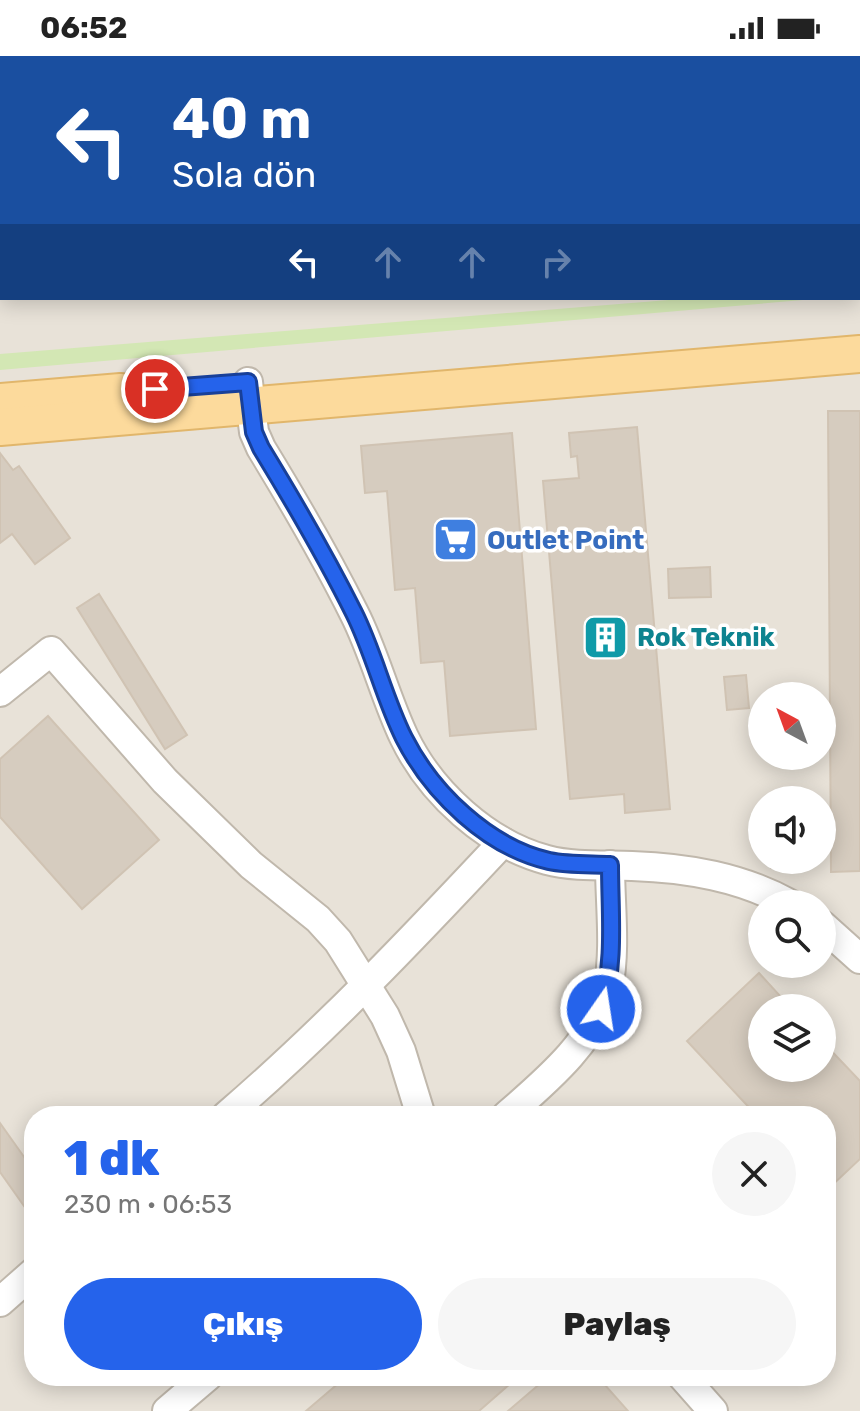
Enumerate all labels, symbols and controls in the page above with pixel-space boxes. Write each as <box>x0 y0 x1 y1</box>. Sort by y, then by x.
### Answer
text: 06:52 <box>40 10 128 46</box>
text: 40 m <box>172 86 312 152</box>
icon: left <box>40 88 144 192</box>
text: Sola dön <box>172 153 316 196</box>
icon: left <box>282 240 326 284</box>
icon: ahead <box>366 240 410 284</box>
icon: ahead <box>450 240 494 284</box>
icon: right <box>534 240 578 284</box>
pin <box>121 355 189 423</box>
icon: arrive <box>133 367 177 411</box>
supermarket icon: Outlet Point <box>432 516 480 564</box>
place label: Outlet Point <box>487 525 644 556</box>
building icon: Rok Teknik <box>582 613 630 661</box>
place label: Rok Teknik <box>637 622 776 653</box>
north arrow <box>748 682 836 770</box>
map controls <box>748 682 836 1082</box>
button: sound <box>748 786 836 874</box>
button: search <box>748 890 836 978</box>
position arrow <box>559 967 643 1051</box>
button: layers <box>748 994 836 1082</box>
text: 1 dk <box>64 1130 159 1187</box>
button: close <box>712 1132 796 1216</box>
text: 230 m · 06:53 <box>64 1189 232 1220</box>
button: Çıkış <box>64 1278 422 1370</box>
button: Paylaş <box>438 1278 796 1370</box>

